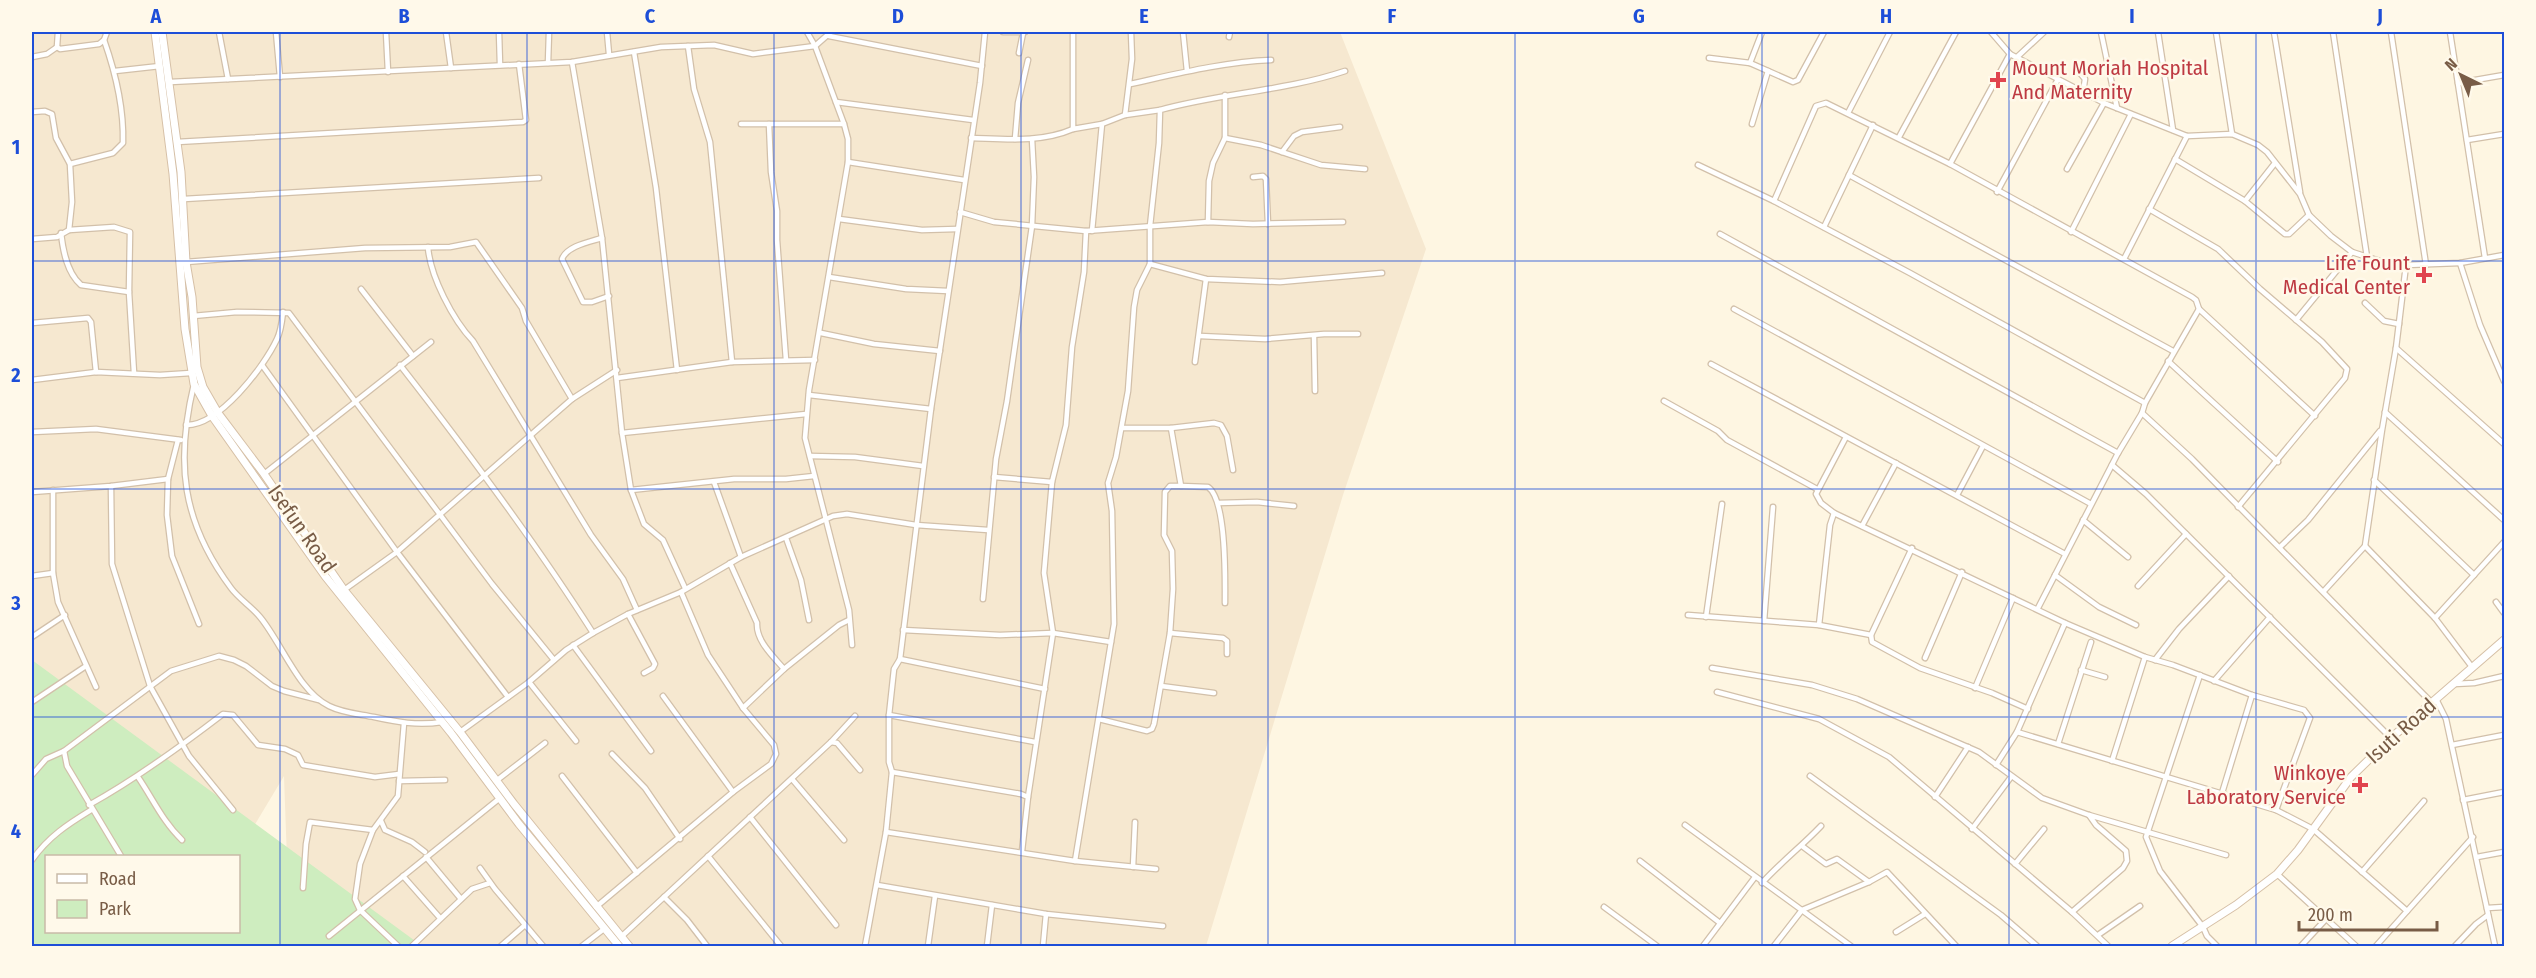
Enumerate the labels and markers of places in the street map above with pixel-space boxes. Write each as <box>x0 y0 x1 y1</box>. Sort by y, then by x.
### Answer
place label: Mount Moriah Hospital And Maternity <box>2012 55 2209 105</box>
marker: Mount Moriah Hospital And Maternity <box>1989 71 2007 89</box>
place label: Life Fount Medical Center <box>2283 250 2411 300</box>
marker: Life Fount Medical Center <box>2415 266 2433 284</box>
place label: Winkoye Laboratory Service <box>2186 760 2346 810</box>
marker: Winkoye Laboratory Service <box>2351 776 2369 794</box>

